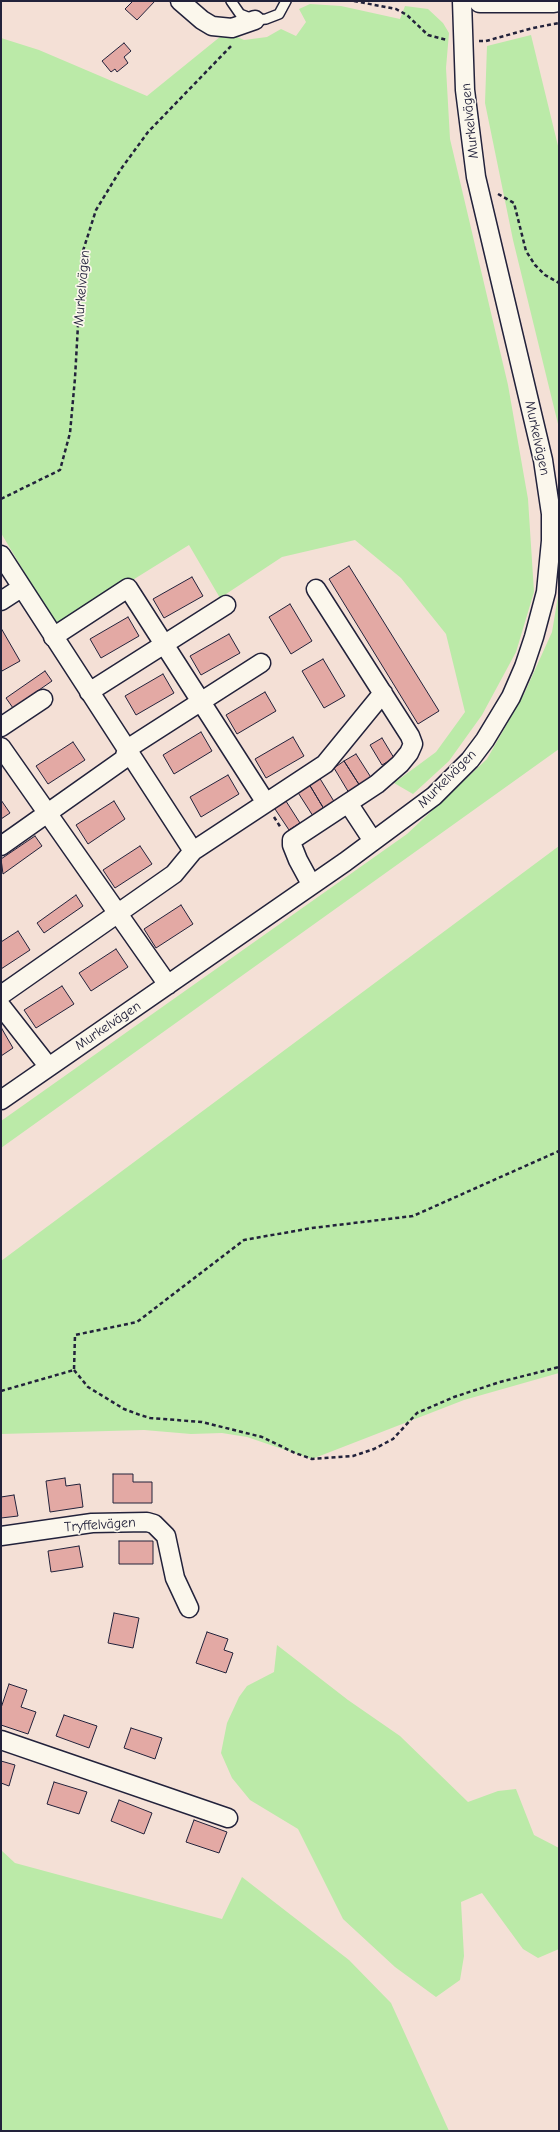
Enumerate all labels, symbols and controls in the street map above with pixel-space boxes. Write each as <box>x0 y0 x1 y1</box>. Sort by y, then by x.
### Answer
street label: Murkelvägen <box>458 82 482 160</box>
street label: Murkelvägen <box>70 249 94 327</box>
street label: Murkelvägen <box>521 399 553 477</box>
street label: Murkelvägen <box>414 746 480 812</box>
street label: Murkelvägen <box>72 998 144 1054</box>
street label: Tryffelvägen <box>64 1514 136 1536</box>

